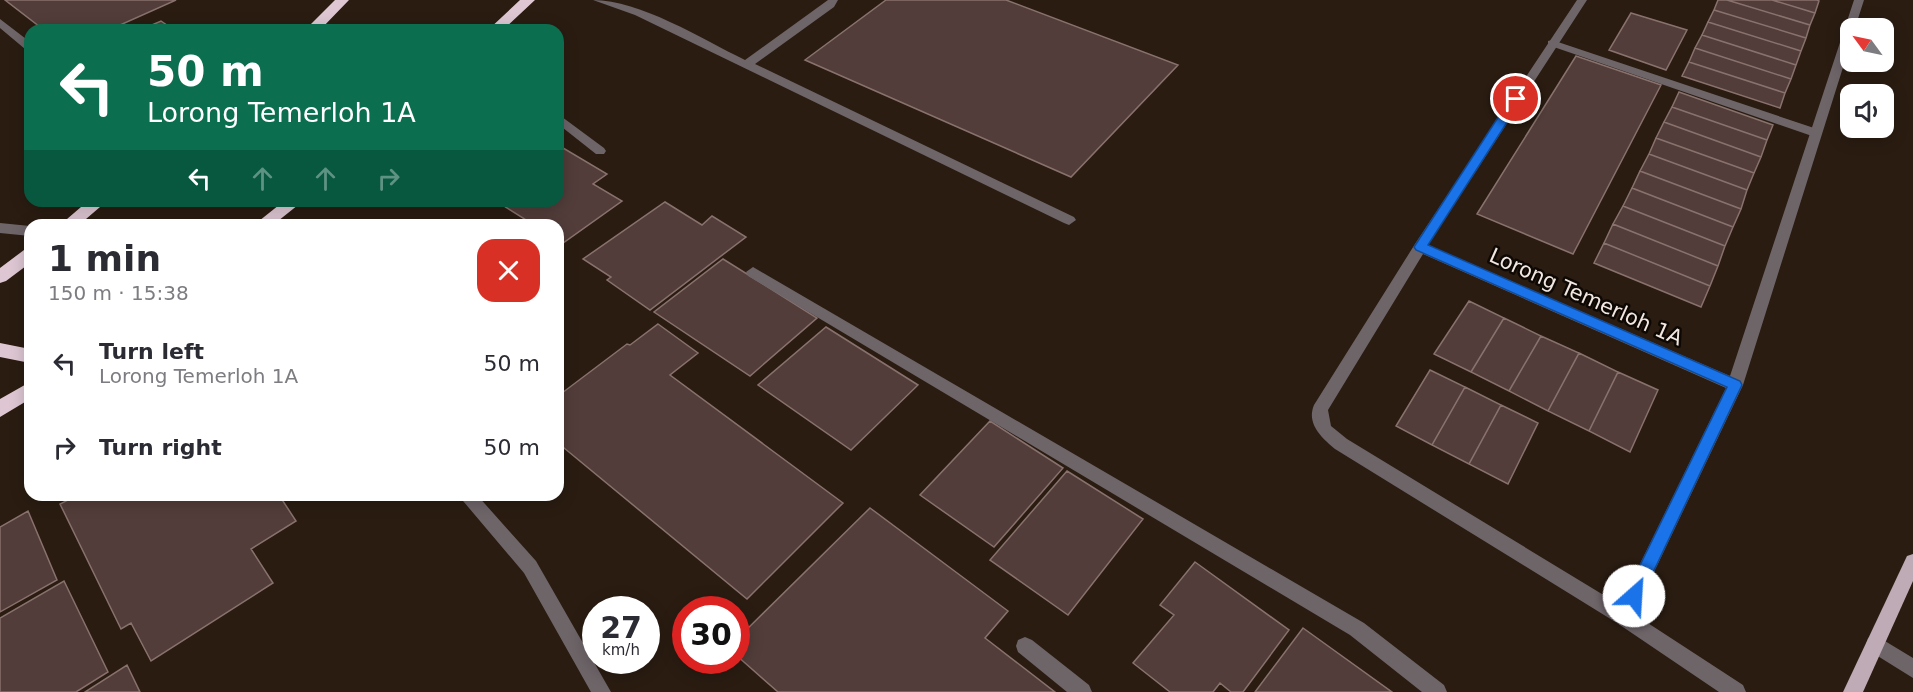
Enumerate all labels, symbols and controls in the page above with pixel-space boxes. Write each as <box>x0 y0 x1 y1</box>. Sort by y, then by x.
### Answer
north arrow <box>1840 18 1894 72</box>
map controls <box>1840 18 1894 138</box>
text: 50 m <box>147 47 264 96</box>
icon: left <box>48 48 126 126</box>
pin <box>1490 73 1541 124</box>
icon: arrive <box>1499 82 1532 115</box>
button: sound <box>1840 84 1894 138</box>
text: Lorong Temerloh 1A <box>147 97 416 128</box>
icon: left <box>183 162 216 195</box>
icon: ahead <box>246 162 279 195</box>
icon: ahead <box>309 162 342 195</box>
icon: right <box>372 162 405 195</box>
text: 1 min <box>48 238 161 279</box>
button: close <box>477 239 540 302</box>
street label: Lorong Temerloh 1A <box>1486 244 1687 351</box>
text: 150 m · 15:38 <box>48 281 189 305</box>
text: Turn left <box>99 339 204 364</box>
icon: left <box>48 347 81 380</box>
text: 50 m <box>484 351 540 376</box>
text: Lorong Temerloh 1A <box>99 364 298 388</box>
icon: right <box>48 431 81 464</box>
text: Turn right <box>99 435 222 460</box>
text: 50 m <box>484 435 540 460</box>
position arrow <box>1602 564 1666 628</box>
speed limit sign: 30 <box>672 596 750 674</box>
text: 27 <box>600 610 642 645</box>
text: km/h <box>602 641 640 659</box>

